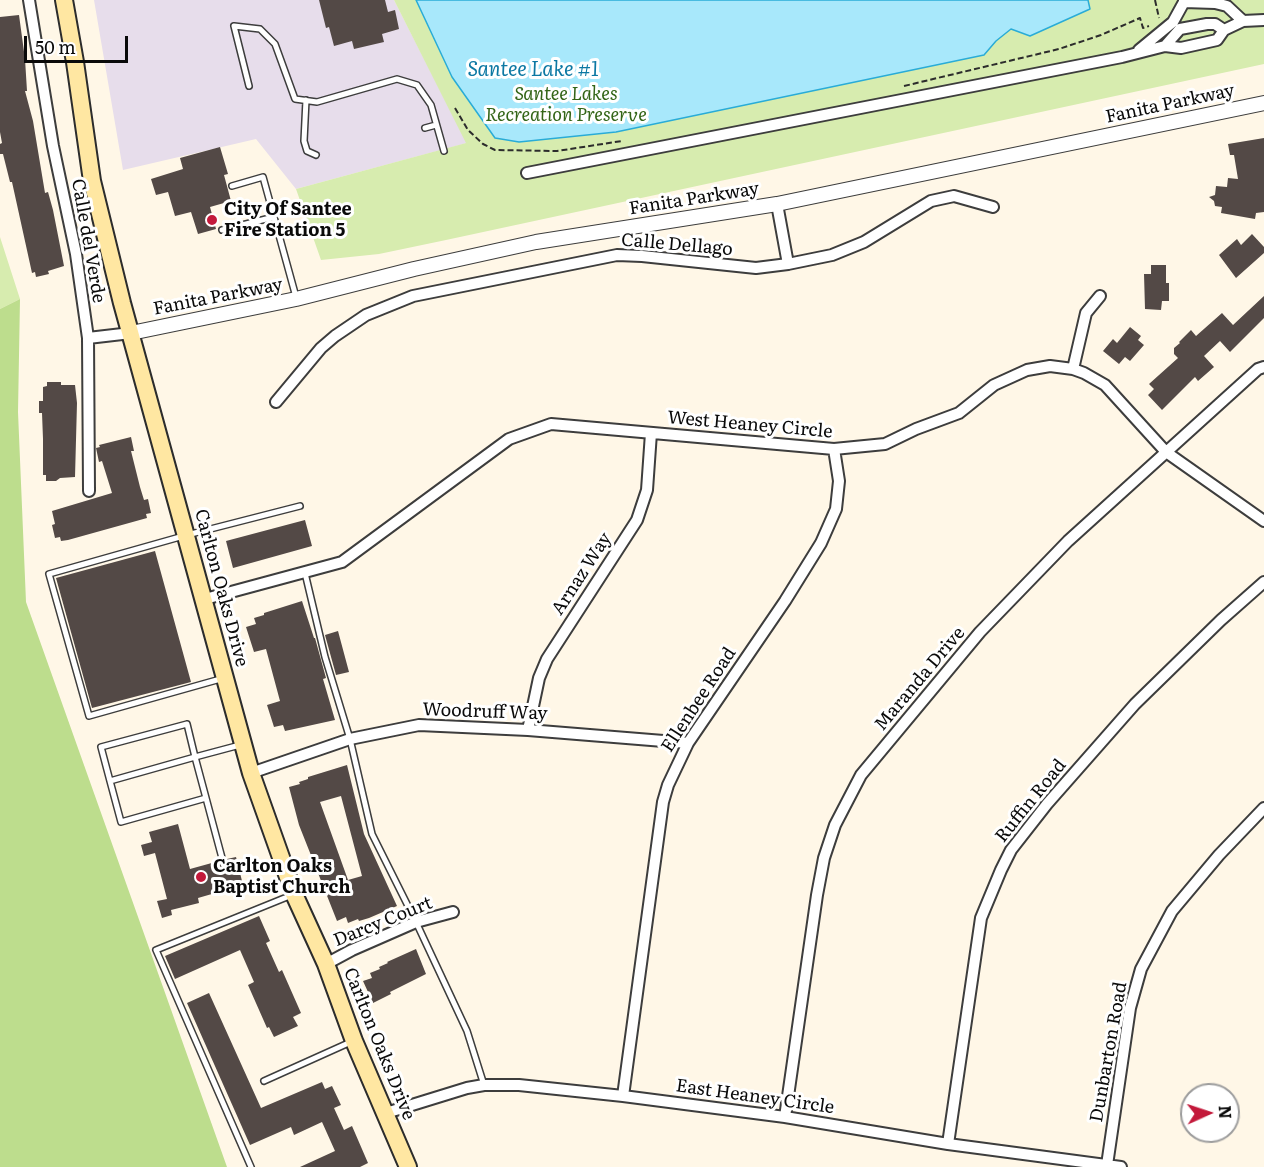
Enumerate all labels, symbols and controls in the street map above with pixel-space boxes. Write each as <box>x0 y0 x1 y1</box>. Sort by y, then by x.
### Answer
scale bar <box>27 24 130 62</box>
text: 50 m <box>35 33 76 60</box>
water label: Santee Lake #1 <box>467 58 599 82</box>
street label: Fanita Parkway <box>1104 80 1236 128</box>
park label: Santee Lakes Recreation Preserve <box>485 84 647 127</box>
street label: Calle del Verde <box>66 177 110 305</box>
street label: Fanita Parkway <box>627 178 761 220</box>
place label: City Of Santee Fire Station 5 <box>224 199 352 242</box>
marker: City Of Santee Fire Station 5 <box>205 213 219 227</box>
street label: Calle Dellago <box>620 229 734 261</box>
street label: Fanita Parkway <box>152 274 284 320</box>
street label: West Heaney Circle <box>667 407 833 443</box>
street label: Carlton Oaks Drive <box>190 507 252 669</box>
street label: Arnaz Way <box>547 529 617 619</box>
street label: Maranda Drive <box>870 623 970 735</box>
street label: Ellenbee Road <box>657 644 741 756</box>
street label: Woodruff Way <box>422 699 548 725</box>
street label: Ruffin Road <box>991 755 1071 847</box>
place label: Carlton Oaks Baptist Church <box>213 856 351 898</box>
marker: Carlton Oaks Baptist Church <box>194 870 208 884</box>
street label: Darcy Court <box>330 892 436 952</box>
street label: Carlton Oaks Drive <box>339 965 419 1123</box>
street label: Dunbarton Road <box>1086 980 1132 1124</box>
street label: East Heaney Circle <box>675 1075 835 1119</box>
north arrow <box>1180 1083 1240 1143</box>
text: N <box>1214 1105 1238 1120</box>

